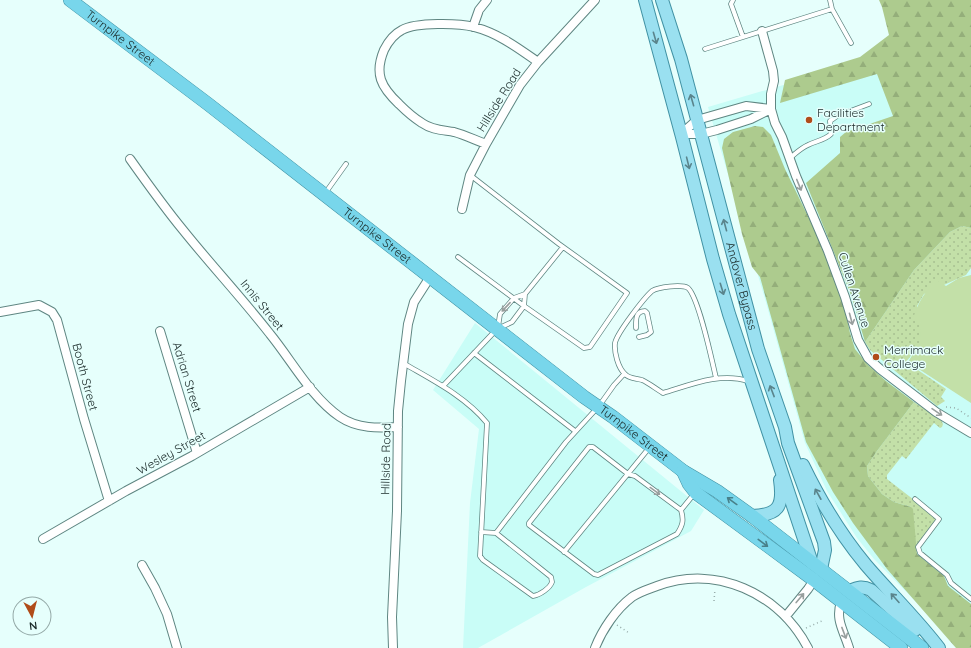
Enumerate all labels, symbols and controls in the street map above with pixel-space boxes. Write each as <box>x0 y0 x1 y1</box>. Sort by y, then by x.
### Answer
street label: Turnpike Street <box>83 7 158 69</box>
one-way arrow <box>652 31 659 44</box>
street label: Hillside Road <box>473 65 524 134</box>
one-way arrow <box>688 93 695 106</box>
place label: Facilities Department <box>817 105 884 134</box>
marker: Facilities Department <box>804 115 814 125</box>
one-way arrow <box>685 157 692 170</box>
one-way arrow <box>796 178 804 190</box>
street label: Turnpike Street <box>340 204 415 267</box>
one-way arrow <box>720 219 728 232</box>
street label: Andover Bypass <box>723 240 761 332</box>
street label: Cullen Avenue <box>835 250 874 330</box>
street label: Innis Street <box>237 276 287 333</box>
one-way arrow <box>719 282 726 295</box>
one-way arrow <box>501 302 510 313</box>
one-way arrow <box>848 312 855 325</box>
street label: Adrian Street <box>170 340 205 414</box>
street label: Booth Street <box>69 341 102 412</box>
place label: Merrimack College <box>884 342 943 371</box>
marker: Merrimack College <box>871 352 881 362</box>
one-way arrow <box>767 385 775 397</box>
street label: Turnpike Street <box>596 402 672 464</box>
one-way arrow <box>931 408 942 416</box>
street label: Hillside Road <box>377 423 394 495</box>
street label: Wesley Street <box>134 428 208 478</box>
one-way arrow <box>649 487 660 495</box>
one-way arrow <box>813 488 821 500</box>
one-way arrow <box>726 497 737 505</box>
one-way arrow <box>758 539 769 547</box>
one-way arrow <box>891 592 900 603</box>
one-way arrow <box>796 593 805 604</box>
north arrow <box>12 596 52 636</box>
text: N <box>28 618 38 633</box>
one-way arrow <box>840 626 848 638</box>

